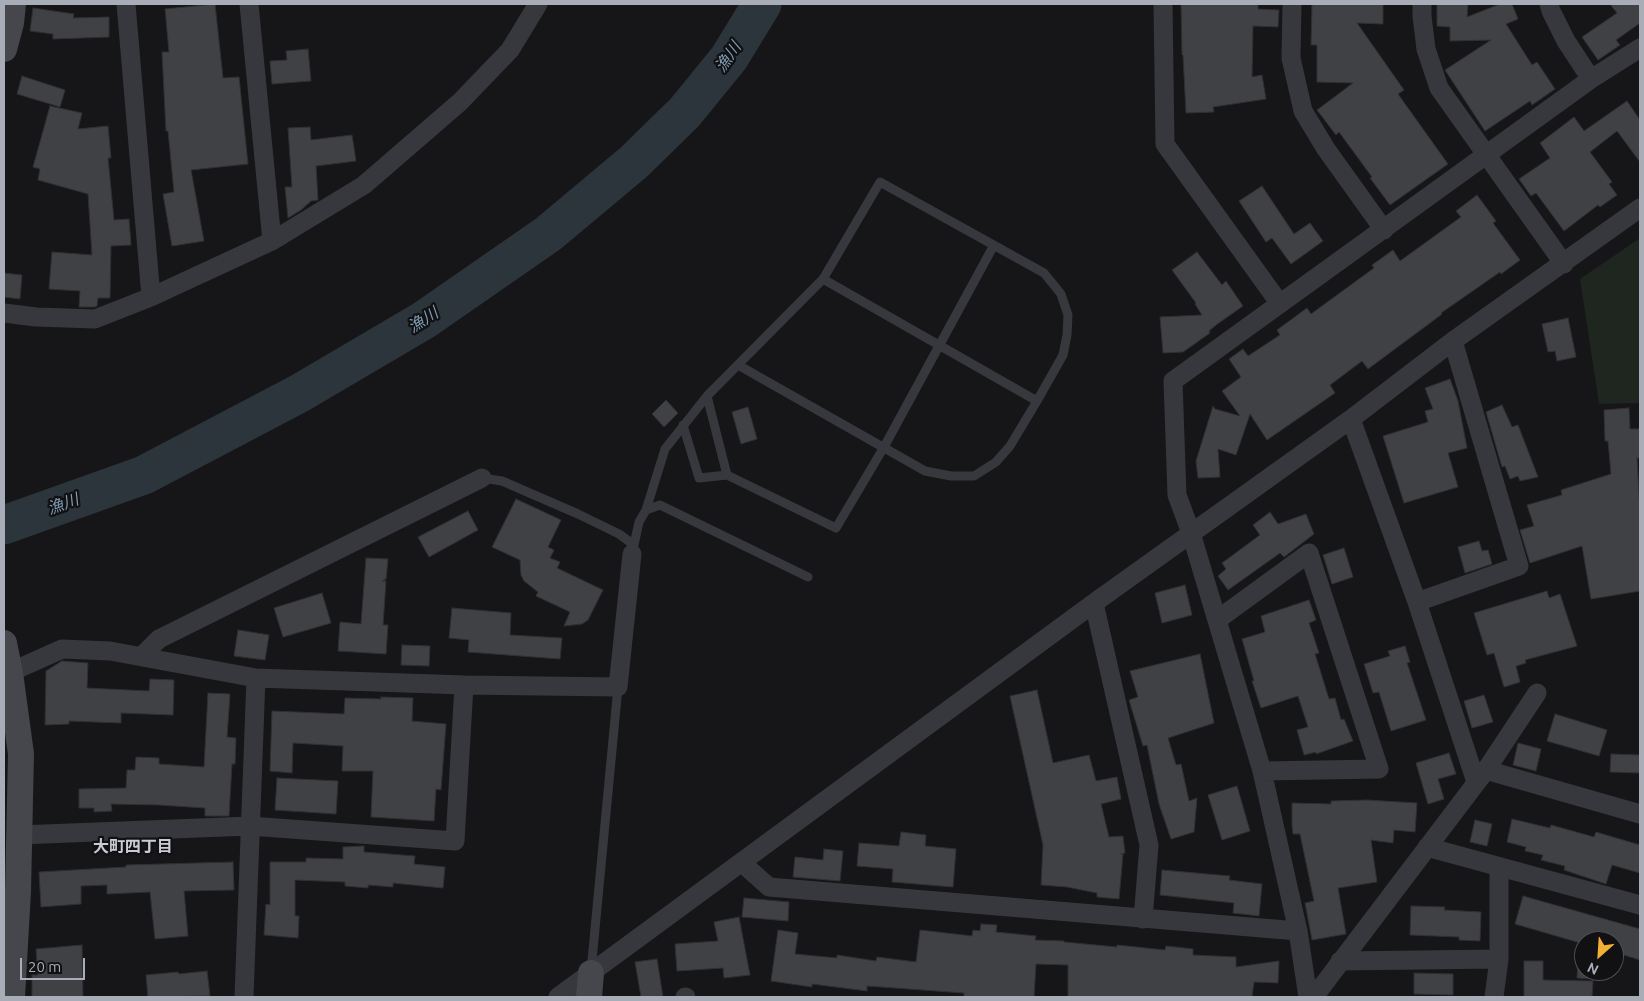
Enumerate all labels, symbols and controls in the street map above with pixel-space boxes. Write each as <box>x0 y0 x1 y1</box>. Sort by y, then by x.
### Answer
water label: 漁川 <box>711 38 745 76</box>
water label: 漁川 <box>404 303 442 337</box>
water label: 漁川 <box>45 490 81 518</box>
district label: 大町四丁目 <box>93 837 173 857</box>
north arrow <box>1574 931 1624 981</box>
scale bar <box>22 948 88 980</box>
text: 20 m <box>28 958 61 975</box>
text: N <box>1585 959 1601 978</box>

